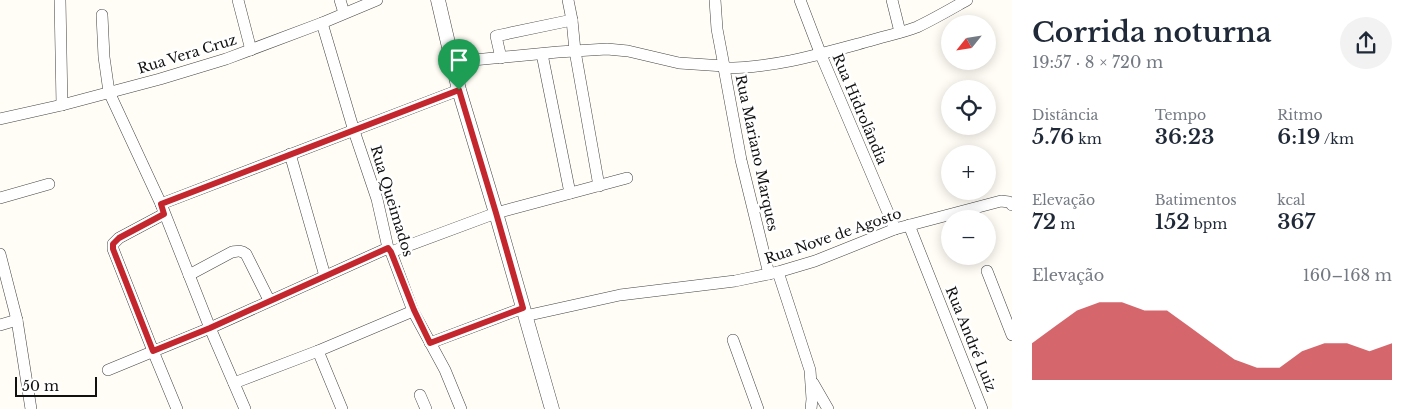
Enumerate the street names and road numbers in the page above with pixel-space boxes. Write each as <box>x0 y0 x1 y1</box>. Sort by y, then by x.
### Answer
street label: Rua Vera Cruz <box>135 30 239 78</box>
street label: Rua Hidrolândia <box>829 51 892 167</box>
street label: Rua Mariano Marques <box>732 73 782 233</box>
street label: Rua Queimados <box>367 143 417 259</box>
street label: Rua Nove de Agosto <box>762 204 904 268</box>
street label: Rua André Luiz <box>942 284 1000 395</box>

